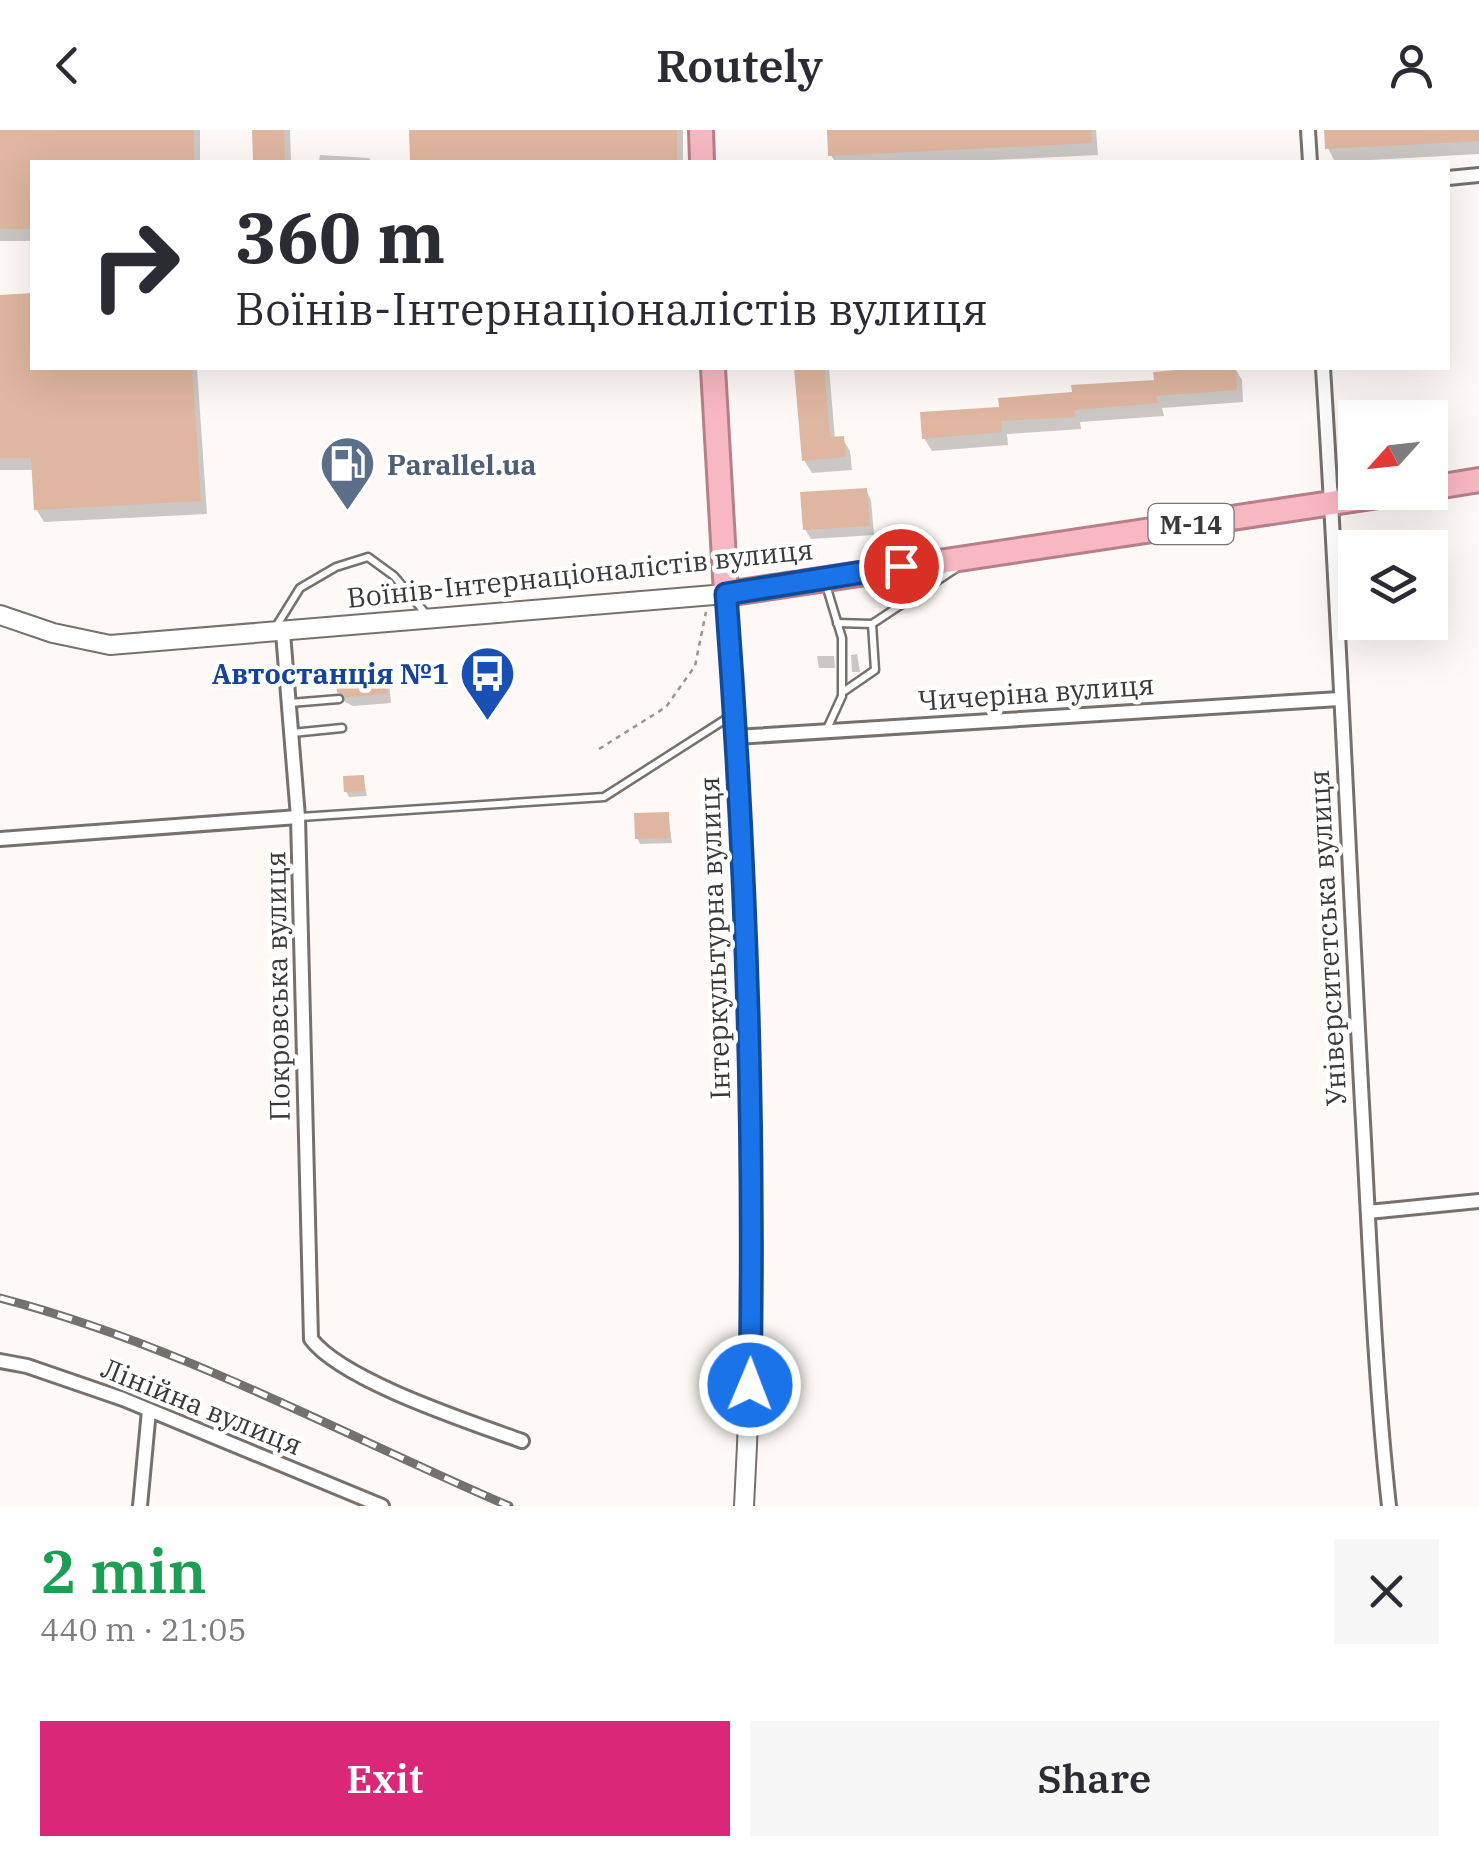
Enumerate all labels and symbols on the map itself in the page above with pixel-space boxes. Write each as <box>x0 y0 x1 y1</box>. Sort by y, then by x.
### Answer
north arrow <box>1338 400 1448 510</box>
fuel station icon: Parallel.ua <box>318 434 378 513</box>
place label: Parallel.ua <box>387 446 536 483</box>
road number: М-14 <box>1148 504 1234 544</box>
pin <box>859 524 944 609</box>
street label: Воїнів-Інтернаціоналістів вулиця <box>345 530 815 616</box>
bus stop icon: Автостанція №1 <box>458 643 518 722</box>
place label: Автостанція №1 <box>212 655 449 692</box>
street label: Чичеріна вулиця <box>917 665 1155 719</box>
street label: Університетська вулиця <box>1300 769 1354 1107</box>
street label: Інтеркультурна вулиця <box>690 776 738 1100</box>
street label: Покровська вулиця <box>256 851 298 1121</box>
position arrow <box>698 1333 802 1437</box>
street label: Лінійна вулиця <box>96 1349 308 1463</box>

